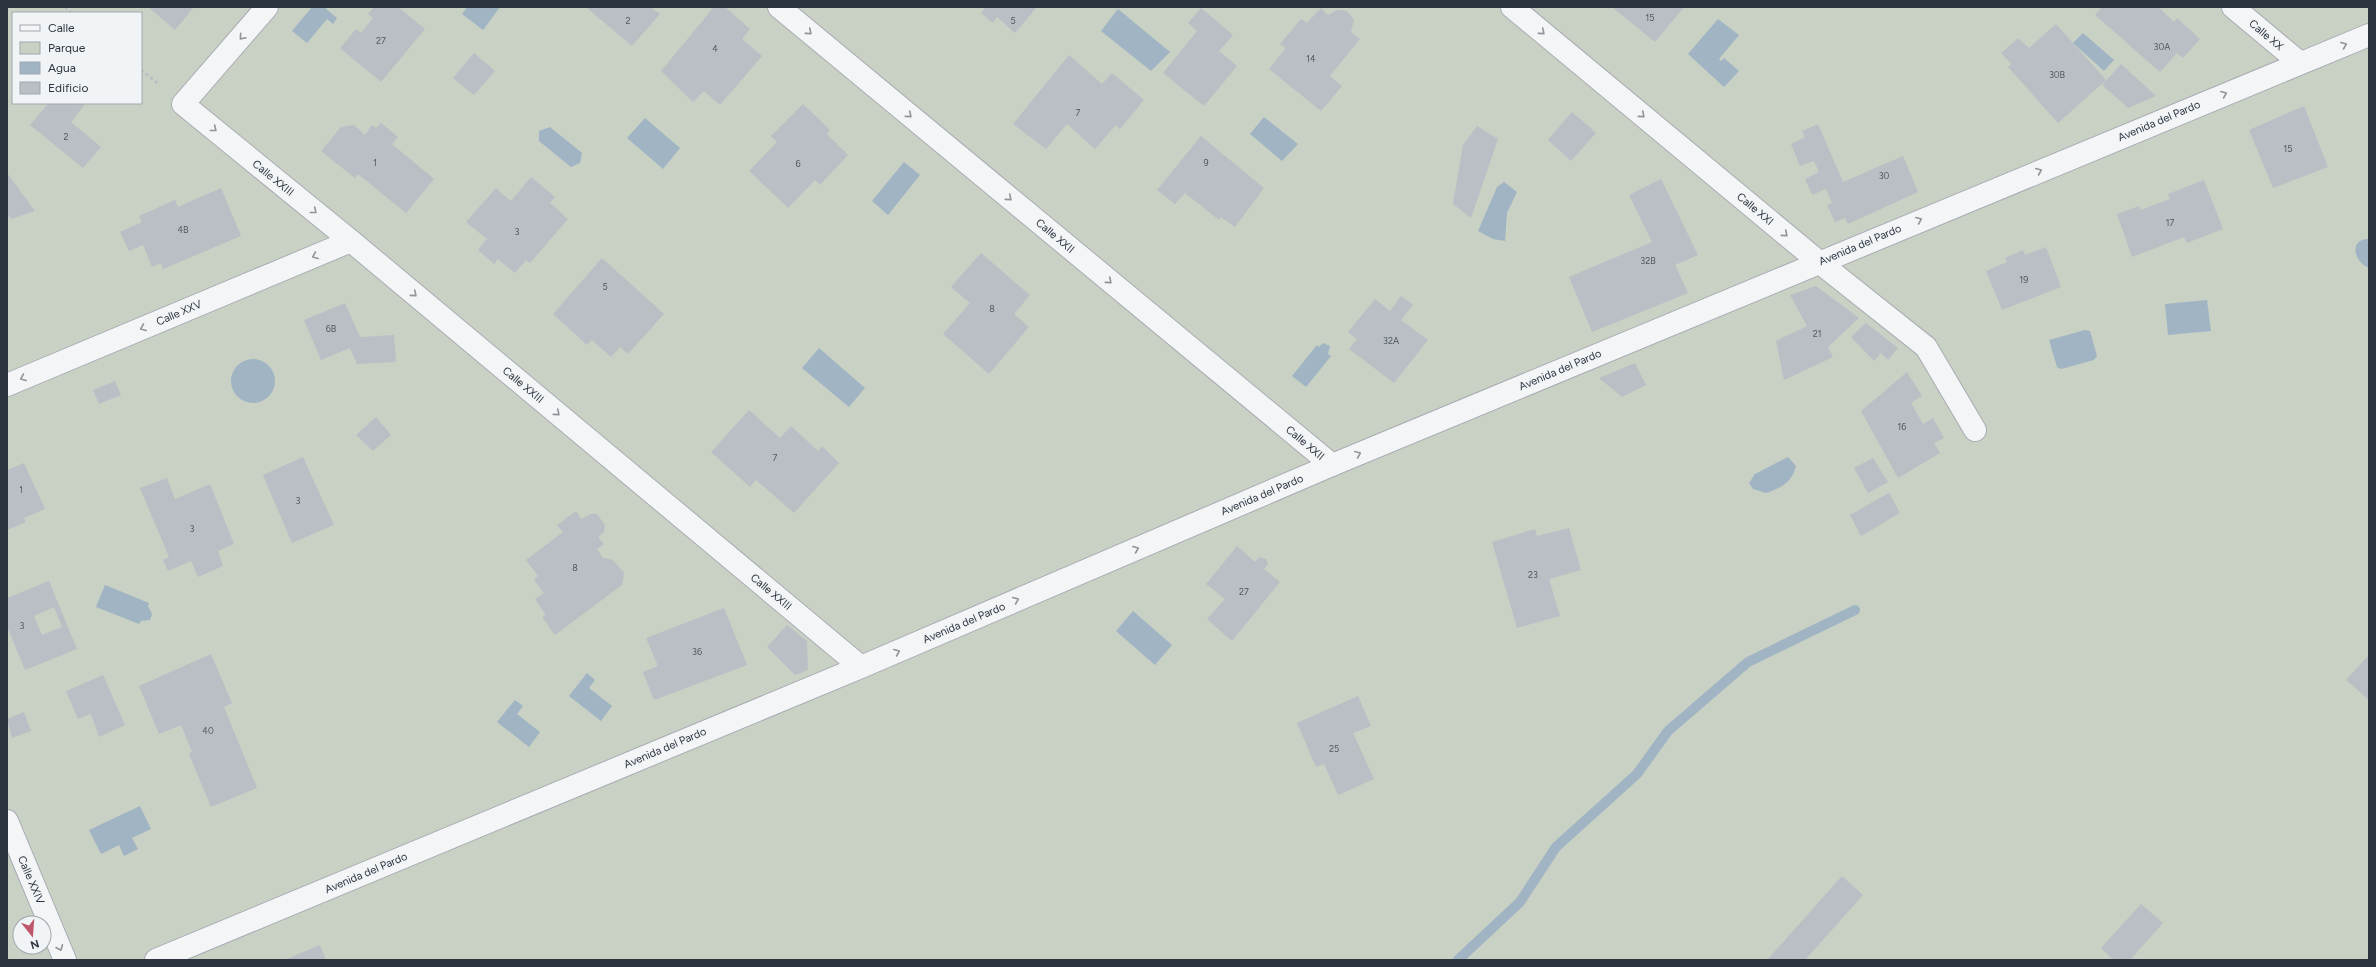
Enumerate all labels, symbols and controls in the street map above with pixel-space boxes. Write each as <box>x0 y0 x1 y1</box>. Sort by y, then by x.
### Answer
legend <box>12 12 142 104</box>
house number: 15 <box>1646 12 1654 23</box>
house number: 2 <box>625 15 631 26</box>
house number: 5 <box>1010 15 1016 26</box>
street label: Calle XX <box>2246 17 2286 53</box>
text: Calle <box>48 21 75 35</box>
one-way arrow <box>804 27 812 34</box>
one-way arrow <box>1537 27 1544 34</box>
one-way arrow <box>239 32 246 39</box>
house number: 27 <box>376 35 386 46</box>
text: Parque <box>48 41 86 55</box>
house number: 30A <box>2154 41 2170 52</box>
one-way arrow <box>2341 41 2348 49</box>
house number: 4 <box>712 43 718 54</box>
house number: 14 <box>1306 53 1316 64</box>
text: Agua <box>48 61 76 75</box>
house number: 30B <box>2049 69 2066 80</box>
text: Edificio <box>48 81 88 95</box>
one-way arrow <box>2220 91 2228 99</box>
street label: Avenida del Pardo <box>2116 98 2202 144</box>
house number: 7 <box>1076 107 1081 118</box>
one-way arrow <box>904 110 912 117</box>
one-way arrow <box>1637 111 1644 118</box>
one-way arrow <box>209 124 216 131</box>
house number: 2 <box>63 131 69 142</box>
house number: 15 <box>2284 143 2292 154</box>
street label: Calle XXIII <box>250 157 296 199</box>
house number: 1 <box>373 157 377 168</box>
house number: 9 <box>1203 157 1209 168</box>
house number: 6 <box>795 158 801 169</box>
one-way arrow <box>2036 167 2043 175</box>
house number: 30 <box>1879 170 1890 181</box>
street label: Calle XXI <box>1734 190 1776 228</box>
one-way arrow <box>1005 193 1012 200</box>
one-way arrow <box>310 207 317 214</box>
street label: Calle XXII <box>1033 216 1077 256</box>
one-way arrow <box>1916 217 1923 225</box>
house number: 17 <box>2166 217 2174 228</box>
street label: Avenida del Pardo <box>1817 222 1903 268</box>
house number: 4B <box>177 224 189 235</box>
house number: 3 <box>515 226 520 237</box>
one-way arrow <box>1780 229 1787 236</box>
one-way arrow <box>311 251 319 259</box>
house number: 32B <box>1640 255 1656 266</box>
house number: 19 <box>2020 274 2028 285</box>
one-way arrow <box>1105 276 1112 283</box>
house number: 5 <box>602 281 608 292</box>
one-way arrow <box>410 290 417 297</box>
street label: Calle XXV <box>154 297 204 328</box>
house number: 8 <box>989 303 995 314</box>
one-way arrow <box>140 323 148 331</box>
house number: 6B <box>326 323 337 334</box>
house number: 21 <box>1813 328 1821 339</box>
house number: 32A <box>1383 335 1399 346</box>
street label: Avenida del Pardo <box>1517 347 1603 393</box>
street label: Calle XXIII <box>500 364 546 406</box>
one-way arrow <box>20 374 27 382</box>
one-way arrow <box>553 409 560 416</box>
house number: 16 <box>1898 421 1906 432</box>
street label: Calle XXII <box>1283 423 1327 463</box>
one-way arrow <box>1354 451 1362 459</box>
house number: 7 <box>773 452 778 463</box>
street label: Avenida del Pardo <box>1219 472 1305 518</box>
house number: 1 <box>19 484 23 495</box>
house number: 3 <box>296 495 301 506</box>
house number: 3 <box>190 523 195 534</box>
one-way arrow <box>1131 546 1139 554</box>
house number: 8 <box>572 562 578 573</box>
house number: 23 <box>1528 569 1538 580</box>
street label: Calle XXIII <box>748 571 794 613</box>
house number: 27 <box>1239 586 1249 597</box>
one-way arrow <box>1012 597 1019 605</box>
street label: Avenida del Pardo <box>921 600 1007 646</box>
house number: 3 <box>20 620 25 631</box>
house number: 36 <box>692 646 702 657</box>
one-way arrow <box>893 648 900 656</box>
house number: 40 <box>202 725 214 736</box>
street label: Avenida del Pardo <box>622 725 708 771</box>
house number: 25 <box>1329 743 1339 754</box>
street label: Avenida del Pardo <box>323 850 409 896</box>
street label: Calle XXIV <box>15 854 47 906</box>
north arrow <box>12 915 52 955</box>
text: N <box>29 937 41 952</box>
one-way arrow <box>55 944 63 951</box>

